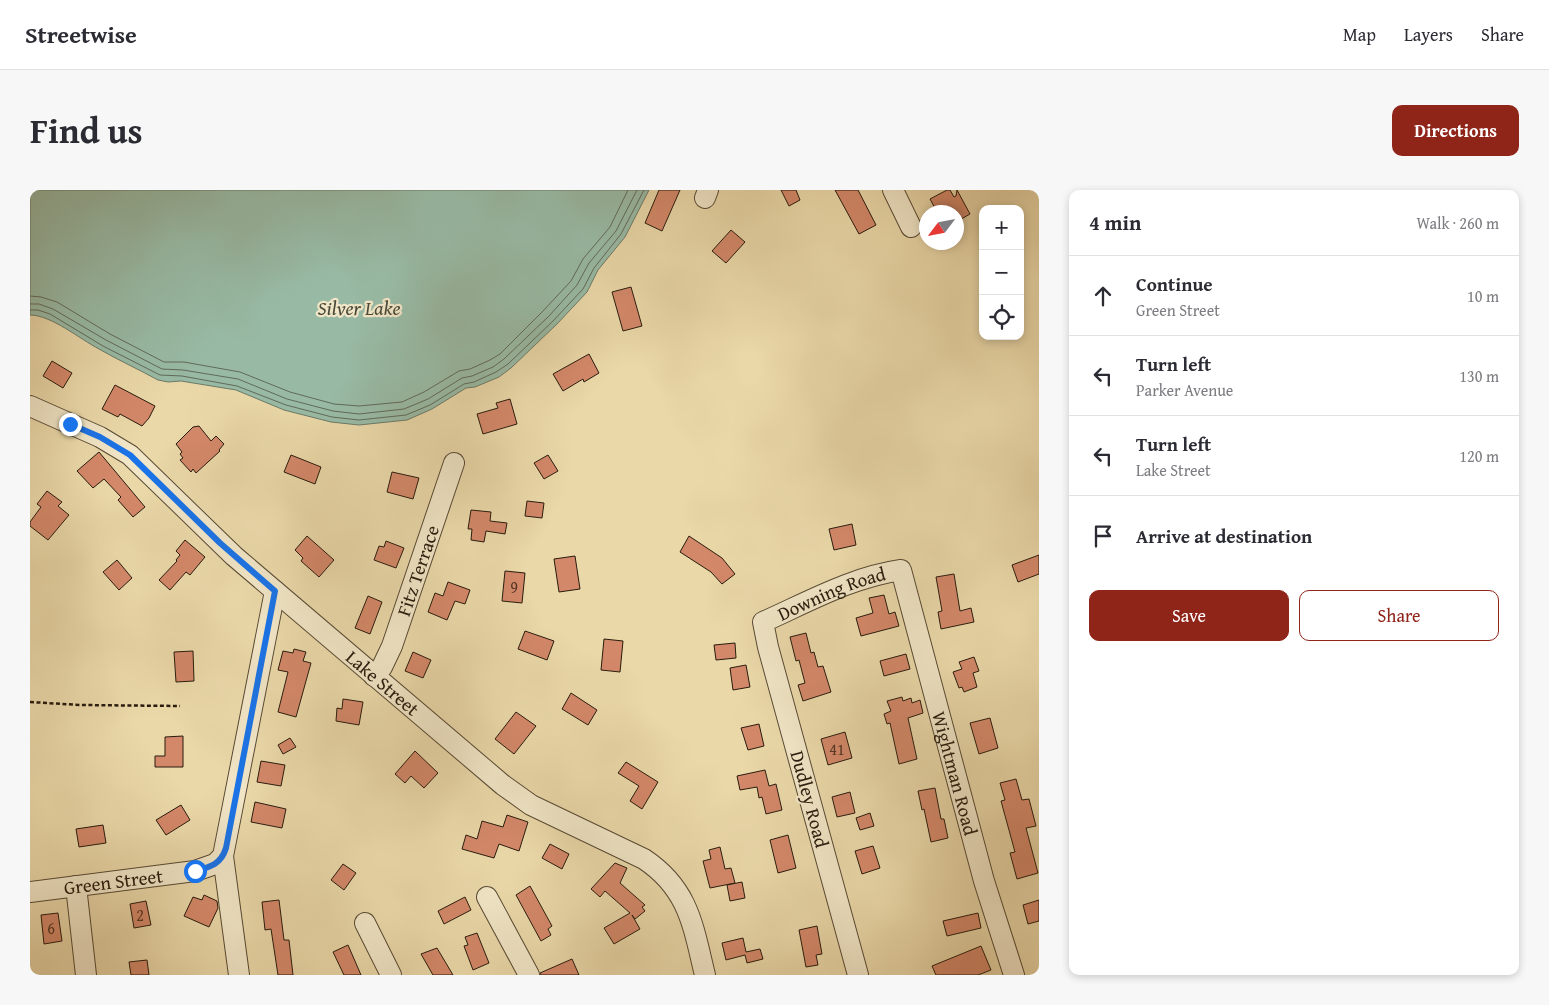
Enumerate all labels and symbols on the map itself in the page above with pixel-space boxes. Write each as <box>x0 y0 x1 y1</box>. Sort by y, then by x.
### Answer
north arrow <box>919 205 964 250</box>
water label: Silver Lake <box>318 293 400 322</box>
route end <box>59 413 82 436</box>
street label: Fitz Terrace <box>389 521 446 620</box>
street label: Downing Road <box>773 559 889 628</box>
house number: 9 <box>510 575 518 599</box>
street label: Lake Street <box>340 643 426 722</box>
street label: Wightman Road <box>925 708 985 839</box>
house number: 41 <box>829 737 845 761</box>
street label: Dudley Road <box>784 747 837 852</box>
route start <box>184 860 207 883</box>
street label: Green Street <box>62 861 165 902</box>
house number: 2 <box>136 903 144 927</box>
house number: 6 <box>47 916 55 940</box>

